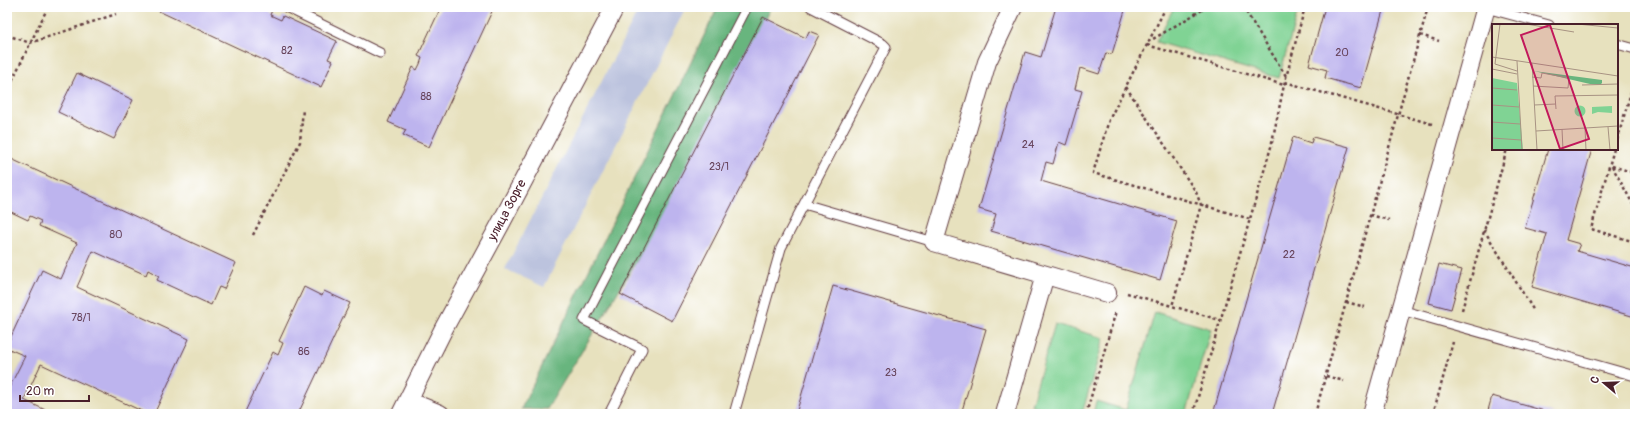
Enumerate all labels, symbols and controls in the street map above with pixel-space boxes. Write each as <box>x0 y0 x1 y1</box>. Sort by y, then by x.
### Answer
inset map <box>1492 24 1618 150</box>
house number: 82 <box>281 44 293 57</box>
house number: 20 <box>1335 46 1349 59</box>
house number: 88 <box>420 90 432 103</box>
house number: 24 <box>1022 138 1035 151</box>
house number: 23/1 <box>709 160 729 173</box>
street label: улица Зорге <box>484 176 530 244</box>
house number: 80 <box>109 228 123 241</box>
house number: 22 <box>1283 248 1295 261</box>
house number: 78/1 <box>71 311 91 324</box>
house number: 86 <box>298 345 310 358</box>
north arrow <box>1584 363 1624 403</box>
house number: 23 <box>885 366 897 379</box>
text: С <box>1588 374 1602 385</box>
scale bar <box>20 377 89 403</box>
text: 20 m <box>26 384 55 399</box>

